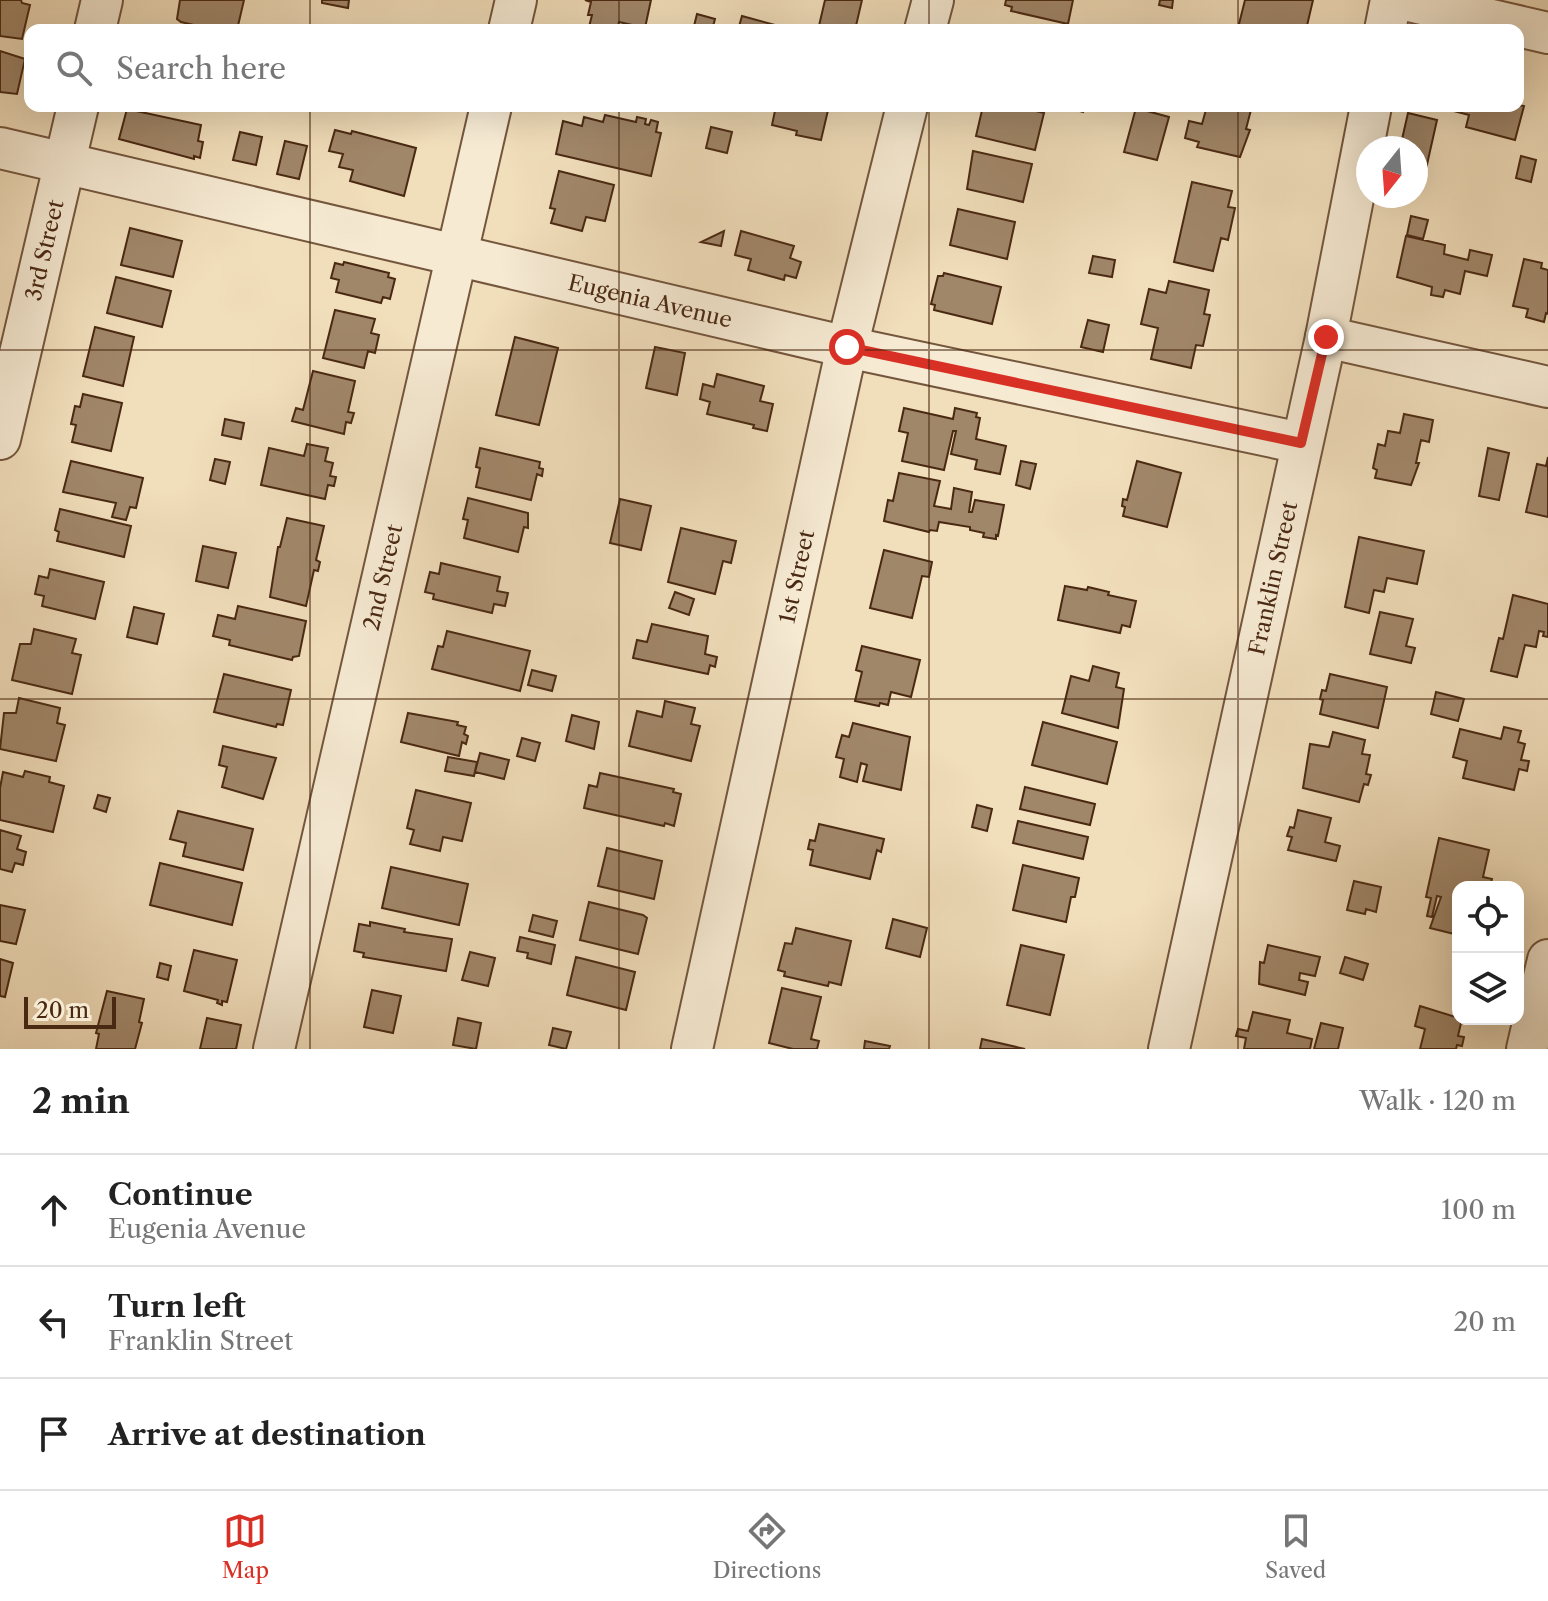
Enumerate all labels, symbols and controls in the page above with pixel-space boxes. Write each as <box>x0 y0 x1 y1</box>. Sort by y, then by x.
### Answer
search box <box>24 24 1524 112</box>
icon: search <box>52 46 96 90</box>
text: Search here <box>116 50 286 87</box>
north arrow <box>1356 136 1428 208</box>
street label: 3rd Street <box>19 197 69 303</box>
street label: Eugenia Avenue <box>566 268 735 333</box>
route end <box>1308 319 1344 355</box>
route start <box>829 329 865 365</box>
street label: Franklin Street <box>1243 499 1303 658</box>
street label: 2nd Street <box>357 521 408 633</box>
street label: 1st Street <box>773 527 820 626</box>
map controls <box>1452 881 1524 1025</box>
button: locate <box>1452 881 1524 953</box>
button: layers <box>1452 953 1524 1025</box>
scale bar <box>24 993 116 1029</box>
text: 20 m <box>36 997 89 1024</box>
text: 2 min <box>32 1080 130 1122</box>
text: Walk · 120 m <box>1359 1085 1516 1117</box>
text: Continue <box>108 1176 253 1213</box>
icon: ahead <box>32 1188 76 1232</box>
text: 100 m <box>1441 1194 1516 1226</box>
text: Eugenia Avenue <box>108 1213 306 1245</box>
text: Turn left <box>108 1288 245 1325</box>
icon: left <box>32 1300 76 1344</box>
text: 20 m <box>1453 1306 1516 1338</box>
text: Franklin Street <box>108 1325 293 1357</box>
icon: arrive <box>32 1412 76 1456</box>
text: Arrive at destination <box>108 1416 426 1453</box>
tab: Map <box>222 1509 269 1584</box>
tab: Directions <box>713 1509 821 1584</box>
tab: Saved <box>1265 1509 1326 1584</box>

